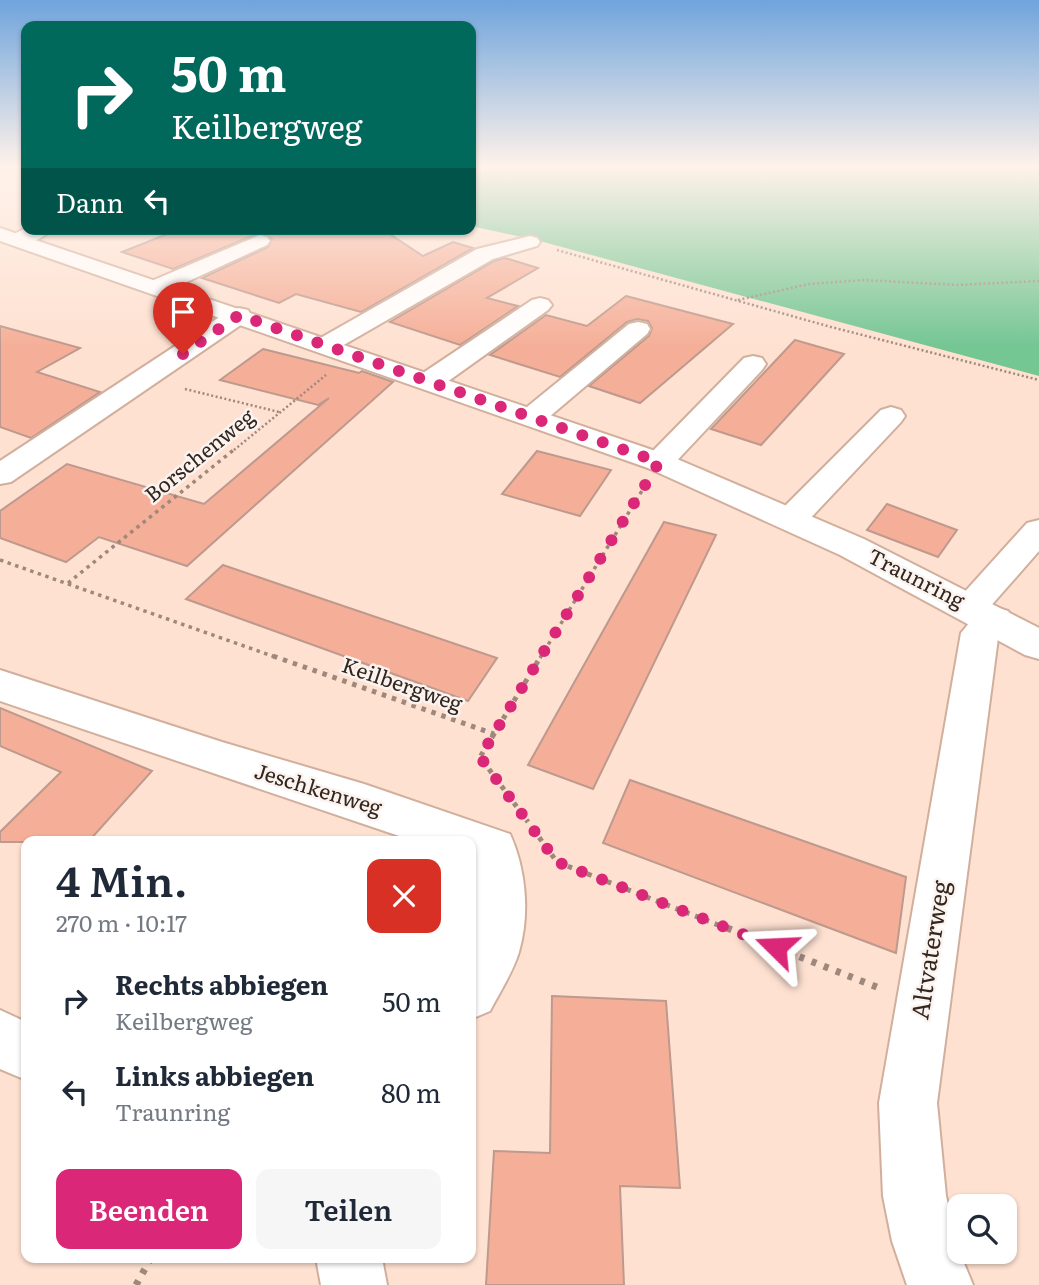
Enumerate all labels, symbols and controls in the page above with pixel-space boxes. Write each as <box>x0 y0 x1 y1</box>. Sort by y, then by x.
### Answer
text: 50 m <box>171 34 287 107</box>
icon: right <box>56 49 147 140</box>
text: Keilbergweg <box>171 101 363 149</box>
text: Dann <box>56 182 124 221</box>
icon: left <box>138 182 176 220</box>
pin <box>153 282 213 354</box>
icon: arrive <box>164 293 202 331</box>
street label: Borschenweg <box>137 400 260 508</box>
street label: Traunring <box>863 539 971 615</box>
street label: Keilbergweg <box>338 648 468 718</box>
street label: Jeschkenweg <box>251 754 387 822</box>
text: 4 Min. <box>56 848 188 910</box>
button: close <box>367 859 441 933</box>
street label: Altvaterweg <box>900 877 957 1022</box>
text: 270 m · 10:17 <box>56 905 187 939</box>
position arrow <box>739 910 813 984</box>
text: Rechts abbiegen <box>115 964 328 1003</box>
text: 50 m <box>382 981 441 1020</box>
icon: right <box>56 982 94 1020</box>
text: Keilbergweg <box>115 1003 253 1037</box>
text: Links abbiegen <box>115 1055 314 1094</box>
text: 80 m <box>381 1072 441 1111</box>
icon: left <box>56 1073 94 1111</box>
text: Traunring <box>115 1094 230 1128</box>
button: Beenden <box>56 1169 242 1249</box>
button: Teilen <box>256 1169 441 1249</box>
map controls <box>947 1194 1017 1264</box>
button: search <box>947 1194 1017 1264</box>

